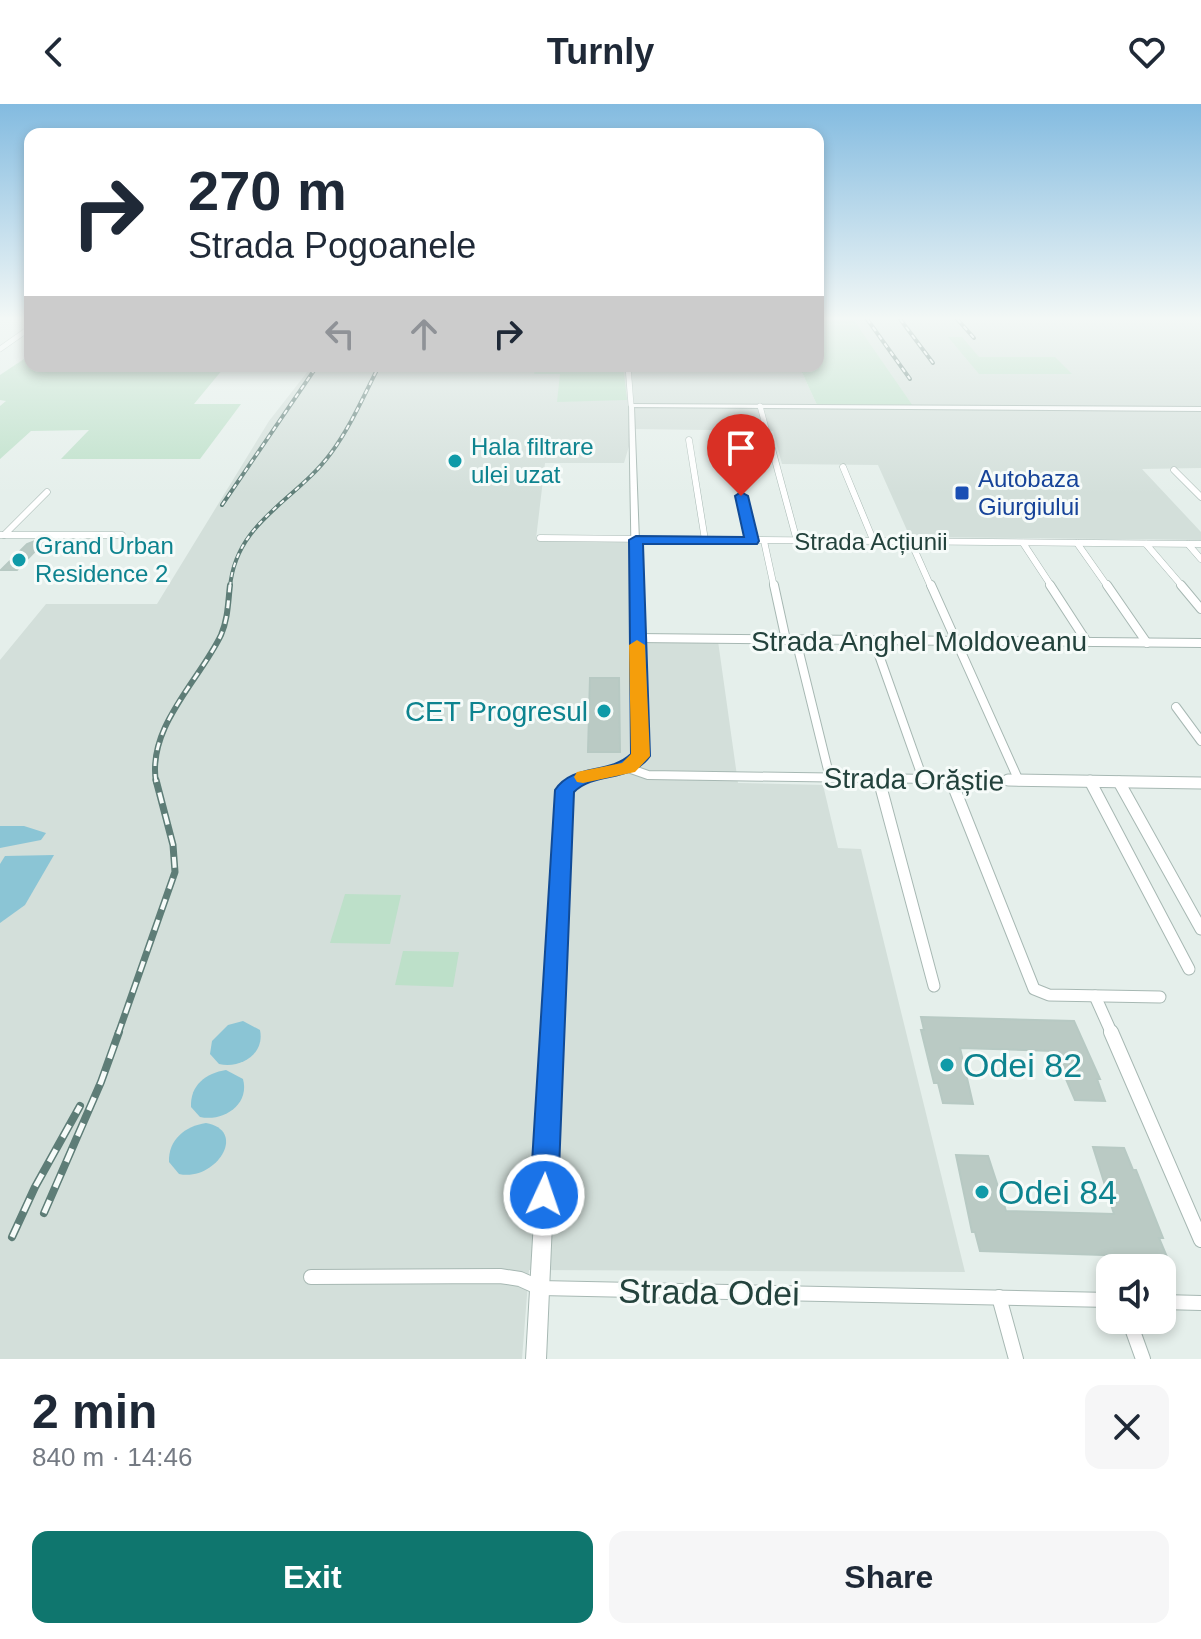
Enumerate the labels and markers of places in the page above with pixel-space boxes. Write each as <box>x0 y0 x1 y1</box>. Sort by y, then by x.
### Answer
pin <box>707 414 775 496</box>
place label: Hala filtrare ulei uzat <box>471 433 594 488</box>
marker: Hala filtrare ulei uzat <box>446 452 464 470</box>
place label: Autobaza Giurgiului <box>978 465 1080 520</box>
marker: Autobaza Giurgiului <box>953 484 971 502</box>
place label: Grand Urban Residence 2 <box>35 532 174 587</box>
marker: Grand Urban Residence 2 <box>10 551 28 569</box>
place label: CET Progresul <box>405 696 588 727</box>
marker: CET Progresul <box>595 702 613 720</box>
place label: Odei 82 <box>963 1046 1082 1084</box>
marker: Odei 82 <box>938 1056 956 1074</box>
place label: Odei 84 <box>998 1173 1117 1211</box>
marker: Odei 84 <box>973 1183 991 1201</box>

